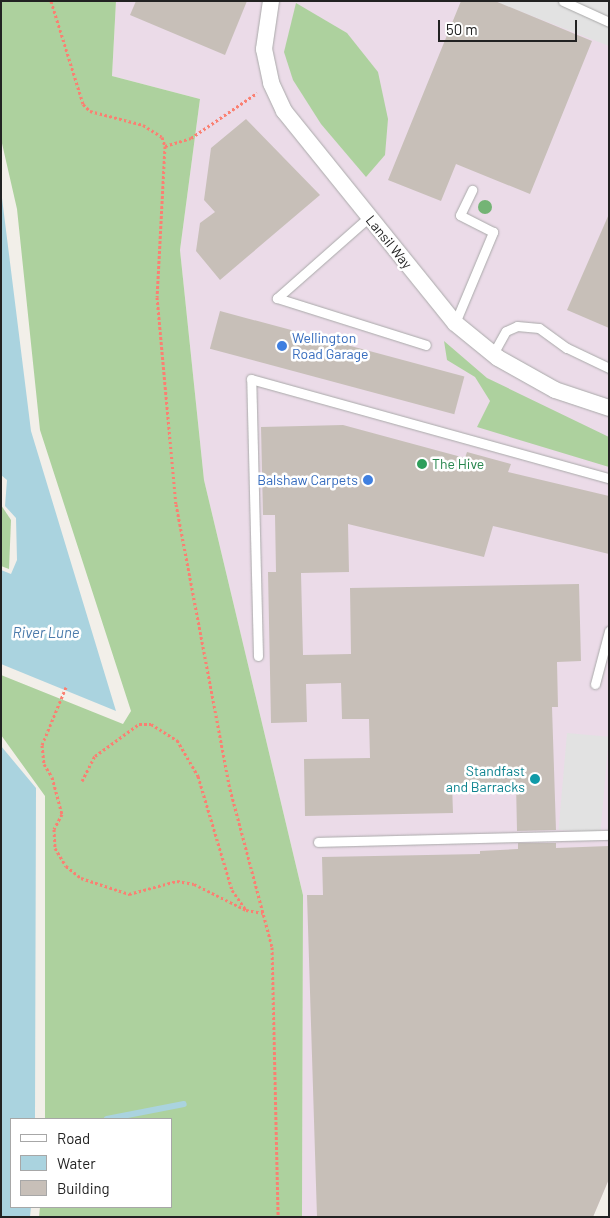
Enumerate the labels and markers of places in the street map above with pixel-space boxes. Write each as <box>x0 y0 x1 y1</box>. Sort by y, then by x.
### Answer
place label: Wellington Road Garage <box>292 330 369 362</box>
marker: Wellington Road Garage <box>276 340 288 352</box>
place label: The Hive <box>432 456 484 472</box>
marker: The Hive <box>416 458 428 470</box>
place label: Balshaw Carpets <box>257 472 358 488</box>
marker: Balshaw Carpets <box>362 474 374 486</box>
place label: Standfast and Barracks <box>446 763 525 796</box>
marker: Standfast and Barracks <box>529 773 541 785</box>

